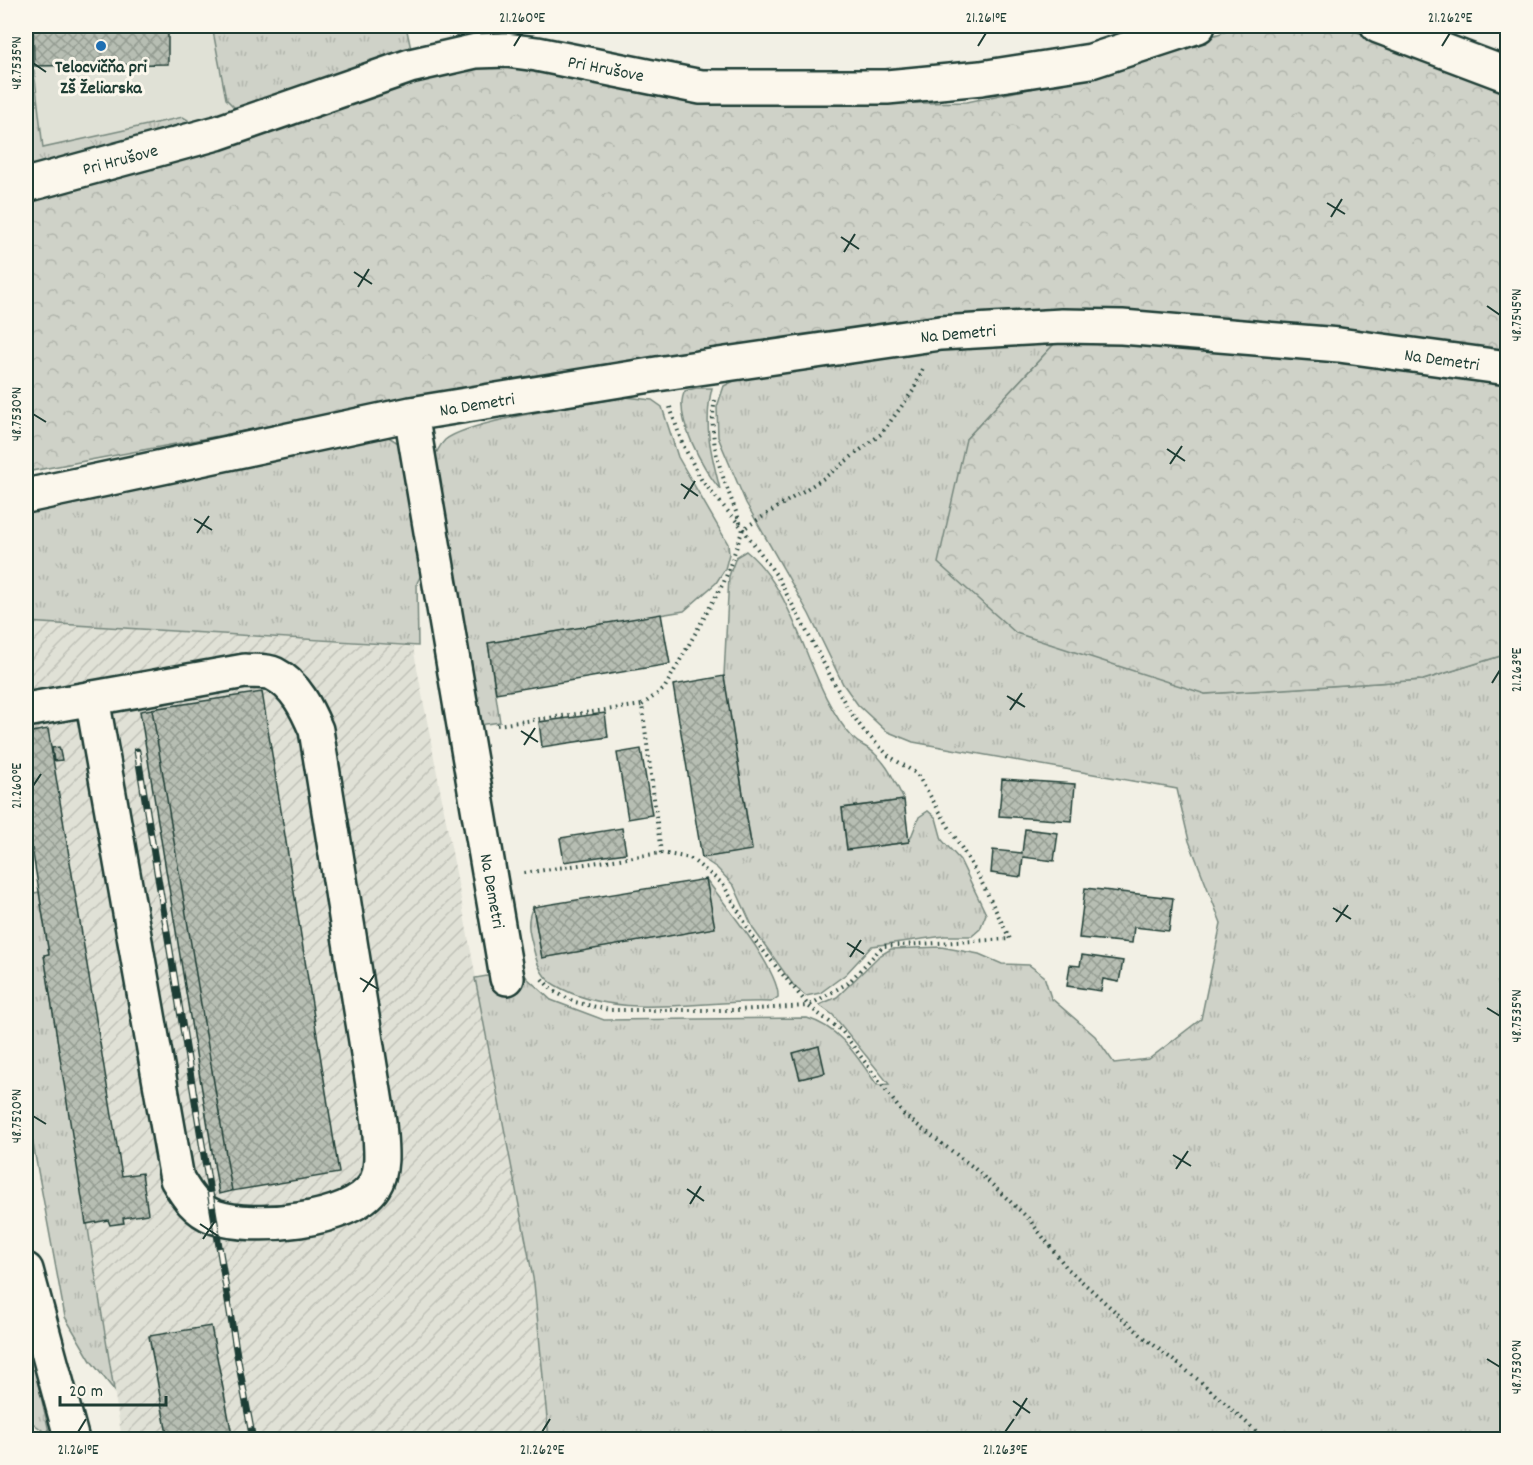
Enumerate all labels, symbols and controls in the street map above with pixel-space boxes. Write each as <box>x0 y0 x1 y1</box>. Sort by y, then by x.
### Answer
text: 21.260°E <box>499 8 545 30</box>
text: 21.261°E <box>965 8 1007 30</box>
text: 21.262°E <box>1428 8 1472 30</box>
text: 48.7535°N <box>7 36 29 90</box>
marker: Telocvičňa pri ZŠ Želiarska <box>94 39 108 53</box>
street label: Pri Hrušove <box>565 51 646 90</box>
place label: Telocvičňa pri ZŠ Želiarska <box>55 56 148 102</box>
street label: Pri Hrušove <box>80 139 161 183</box>
text: 48.7545°N <box>1507 289 1529 341</box>
street label: Na Demetri <box>919 320 997 351</box>
street label: Na Demetri <box>1402 344 1481 379</box>
text: 48.7530°N <box>7 387 29 441</box>
street label: Na Demetri <box>438 388 517 425</box>
text: 21.263°E <box>1507 648 1529 692</box>
text: 21.260°E <box>7 763 29 809</box>
street label: Na Demetri <box>472 852 509 931</box>
text: 48.7535°N <box>1507 989 1529 1043</box>
text: 48.7520°N <box>7 1089 29 1143</box>
text: 48.7530°N <box>1507 1340 1529 1394</box>
scale bar <box>60 1369 166 1407</box>
text: 20 m <box>69 1380 103 1405</box>
text: 21.261°E <box>57 1440 99 1462</box>
text: 21.262°E <box>520 1440 564 1462</box>
text: 21.263°E <box>983 1440 1027 1462</box>

